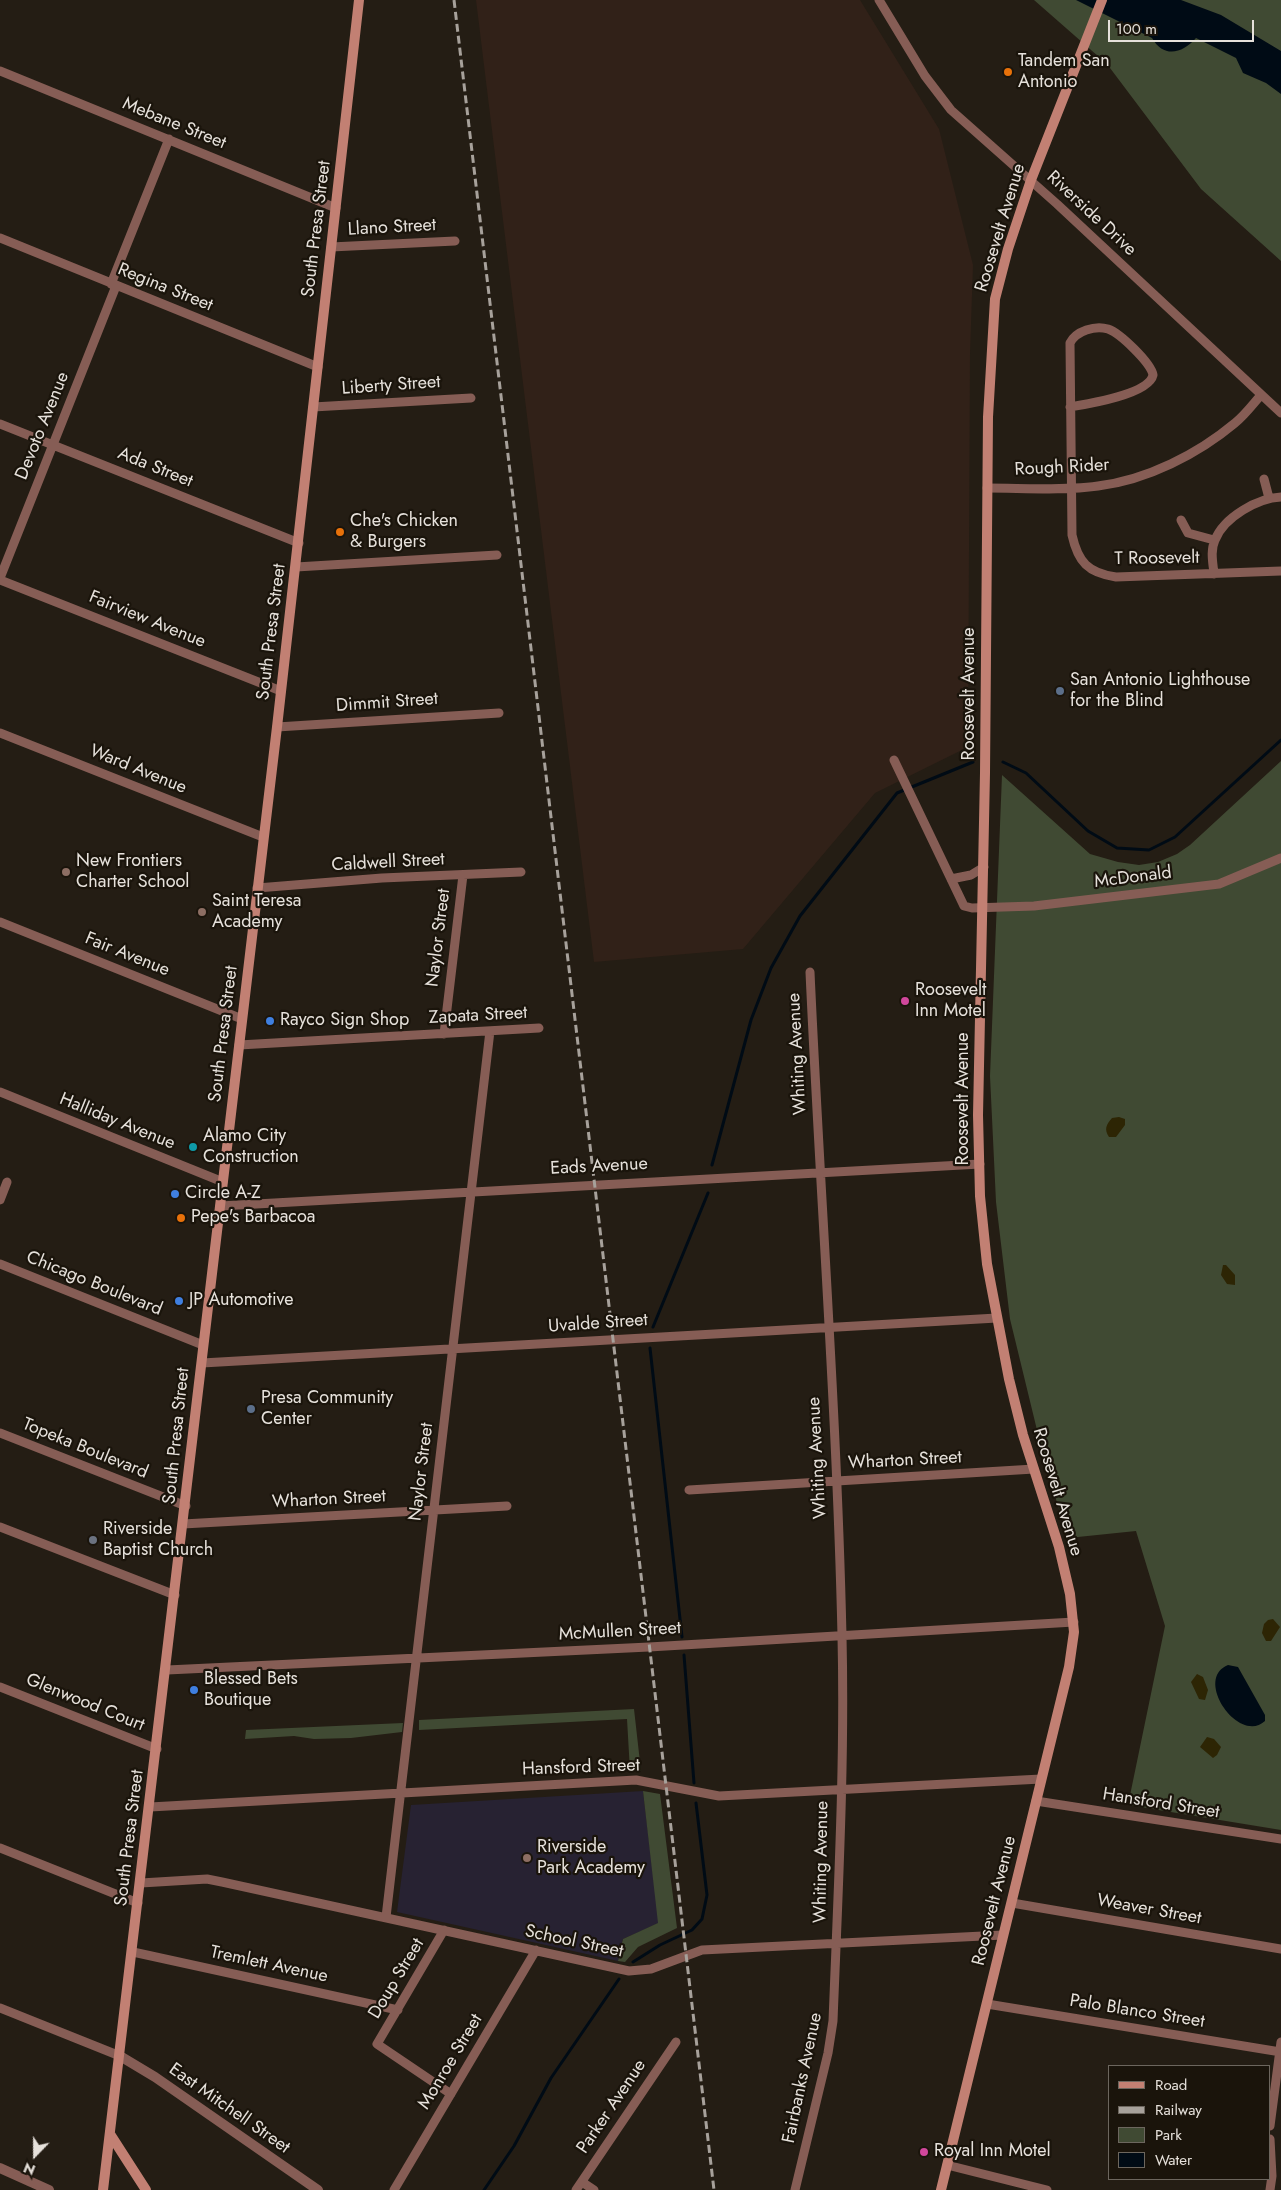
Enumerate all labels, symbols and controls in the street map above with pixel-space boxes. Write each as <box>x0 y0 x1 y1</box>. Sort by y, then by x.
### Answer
scale bar <box>1111 10 1257 42</box>
text: 100 m <box>1116 18 1157 40</box>
place label: Tandem San Antonio <box>1018 51 1110 94</box>
marker: Tandem San Antonio <box>1002 66 1014 78</box>
street label: Mebane Street <box>119 93 229 155</box>
street label: South Presa Street <box>298 160 336 298</box>
street label: Roosevelt Avenue <box>971 161 1031 295</box>
street label: Riverside Drive <box>1042 167 1140 261</box>
street label: Llano Street <box>347 215 437 241</box>
street label: Regina Street <box>114 259 216 317</box>
street label: Devoto Avenue <box>12 369 74 483</box>
street label: Liberty Street <box>341 372 441 400</box>
street label: Ada Street <box>114 443 196 493</box>
street label: Rough Rider <box>1014 455 1110 481</box>
place label: Che's Chicken & Burgers <box>350 511 458 554</box>
marker: Che's Chicken & Burgers <box>334 526 346 538</box>
street label: T Roosevelt <box>1114 547 1200 571</box>
street label: South Presa Street <box>253 563 291 701</box>
street label: Fairview Avenue <box>86 587 208 653</box>
street label: Roosevelt Avenue <box>959 628 981 760</box>
place label: San Antonio Lighthouse for the Blind <box>1070 670 1250 712</box>
marker: San Antonio Lighthouse for the Blind <box>1054 685 1066 697</box>
street label: Dimmit Street <box>335 689 439 717</box>
street label: Ward Avenue <box>86 741 190 799</box>
street label: Caldwell Street <box>331 849 445 877</box>
place label: New Frontiers Charter School <box>76 851 189 894</box>
street label: McDonald <box>1093 863 1173 893</box>
marker: New Frontiers Charter School <box>60 866 72 878</box>
street label: Naylor Street <box>422 888 456 988</box>
place label: Saint Teresa Academy <box>212 891 301 934</box>
marker: Saint Teresa Academy <box>196 906 208 918</box>
street label: Fair Avenue <box>81 928 173 982</box>
street label: South Presa Street <box>205 965 243 1103</box>
place label: Roosevelt Inn Motel <box>915 980 986 1022</box>
street label: Whiting Avenue <box>784 992 812 1116</box>
marker: Roosevelt Inn Motel <box>899 995 911 1007</box>
street label: Zapata Street <box>428 1003 528 1029</box>
place label: Rayco Sign Shop <box>280 1010 409 1032</box>
marker: Rayco Sign Shop <box>264 1015 276 1027</box>
street label: Roosevelt Avenue <box>953 1033 975 1165</box>
street label: Halliday Avenue <box>56 1089 178 1155</box>
place label: Alamo City Construction <box>203 1126 299 1168</box>
marker: Alamo City Construction <box>187 1141 199 1153</box>
street label: Eads Avenue <box>550 1154 648 1180</box>
place label: Circle A-Z <box>185 1183 261 1205</box>
marker: Circle A-Z <box>169 1188 181 1200</box>
place label: Pepe's Barbacoa <box>191 1207 315 1229</box>
marker: Pepe's Barbacoa <box>175 1212 187 1224</box>
street label: Chicago Boulevard <box>23 1247 165 1321</box>
place label: JP Automotive <box>189 1290 293 1312</box>
marker: JP Automotive <box>173 1295 185 1307</box>
street label: Uvalde Street <box>547 1310 649 1338</box>
street label: South Presa Street <box>159 1367 195 1505</box>
place label: Presa Community Center <box>261 1388 393 1430</box>
street label: Whiting Avenue <box>804 1396 832 1520</box>
marker: Presa Community Center <box>245 1403 257 1415</box>
street label: Topeka Boulevard <box>19 1414 151 1484</box>
street label: Naylor Street <box>405 1422 439 1522</box>
street label: Roosevelt Avenue <box>1027 1425 1087 1559</box>
street label: Wharton Street <box>847 1447 963 1475</box>
street label: Wharton Street <box>271 1486 387 1514</box>
place label: Riverside Baptist Church <box>103 1519 213 1562</box>
marker: Riverside Baptist Church <box>87 1534 99 1546</box>
street label: McMullen Street <box>558 1618 682 1646</box>
street label: Glenwood Court <box>22 1669 148 1737</box>
place label: Blessed Bets Boutique <box>204 1669 298 1712</box>
marker: Blessed Bets Boutique <box>188 1684 200 1696</box>
street label: Hansford Street <box>522 1755 640 1781</box>
street label: South Presa Street <box>111 1769 149 1907</box>
street label: Hansford Street <box>1101 1784 1221 1824</box>
street label: Whiting Avenue <box>810 1801 834 1923</box>
street label: Roosevelt Avenue <box>968 1834 1022 1968</box>
place label: Riverside Park Academy <box>537 1837 645 1880</box>
marker: Riverside Park Academy <box>521 1852 533 1864</box>
street label: Weaver Street <box>1095 1890 1203 1930</box>
street label: School Street <box>523 1921 625 1963</box>
street label: Doup Street <box>365 1935 429 2023</box>
street label: Tremlett Avenue <box>208 1942 330 1988</box>
street label: Palo Blanco Street <box>1068 1991 1206 2033</box>
street label: Monroe Street <box>414 2010 488 2114</box>
street label: Fairbanks Avenue <box>779 2011 827 2145</box>
street label: Parker Avenue <box>573 2056 651 2158</box>
street label: East Mitchell Street <box>164 2059 294 2159</box>
legend <box>1108 2065 1271 2180</box>
text: Road <box>1155 2074 1187 2096</box>
text: Railway <box>1155 2099 1202 2121</box>
text: Park <box>1155 2124 1182 2146</box>
north arrow <box>10 2130 60 2180</box>
place label: Royal Inn Motel <box>934 2141 1051 2163</box>
marker: Royal Inn Motel <box>918 2146 930 2158</box>
text: Water <box>1155 2149 1192 2171</box>
text: N <box>20 2158 38 2180</box>

